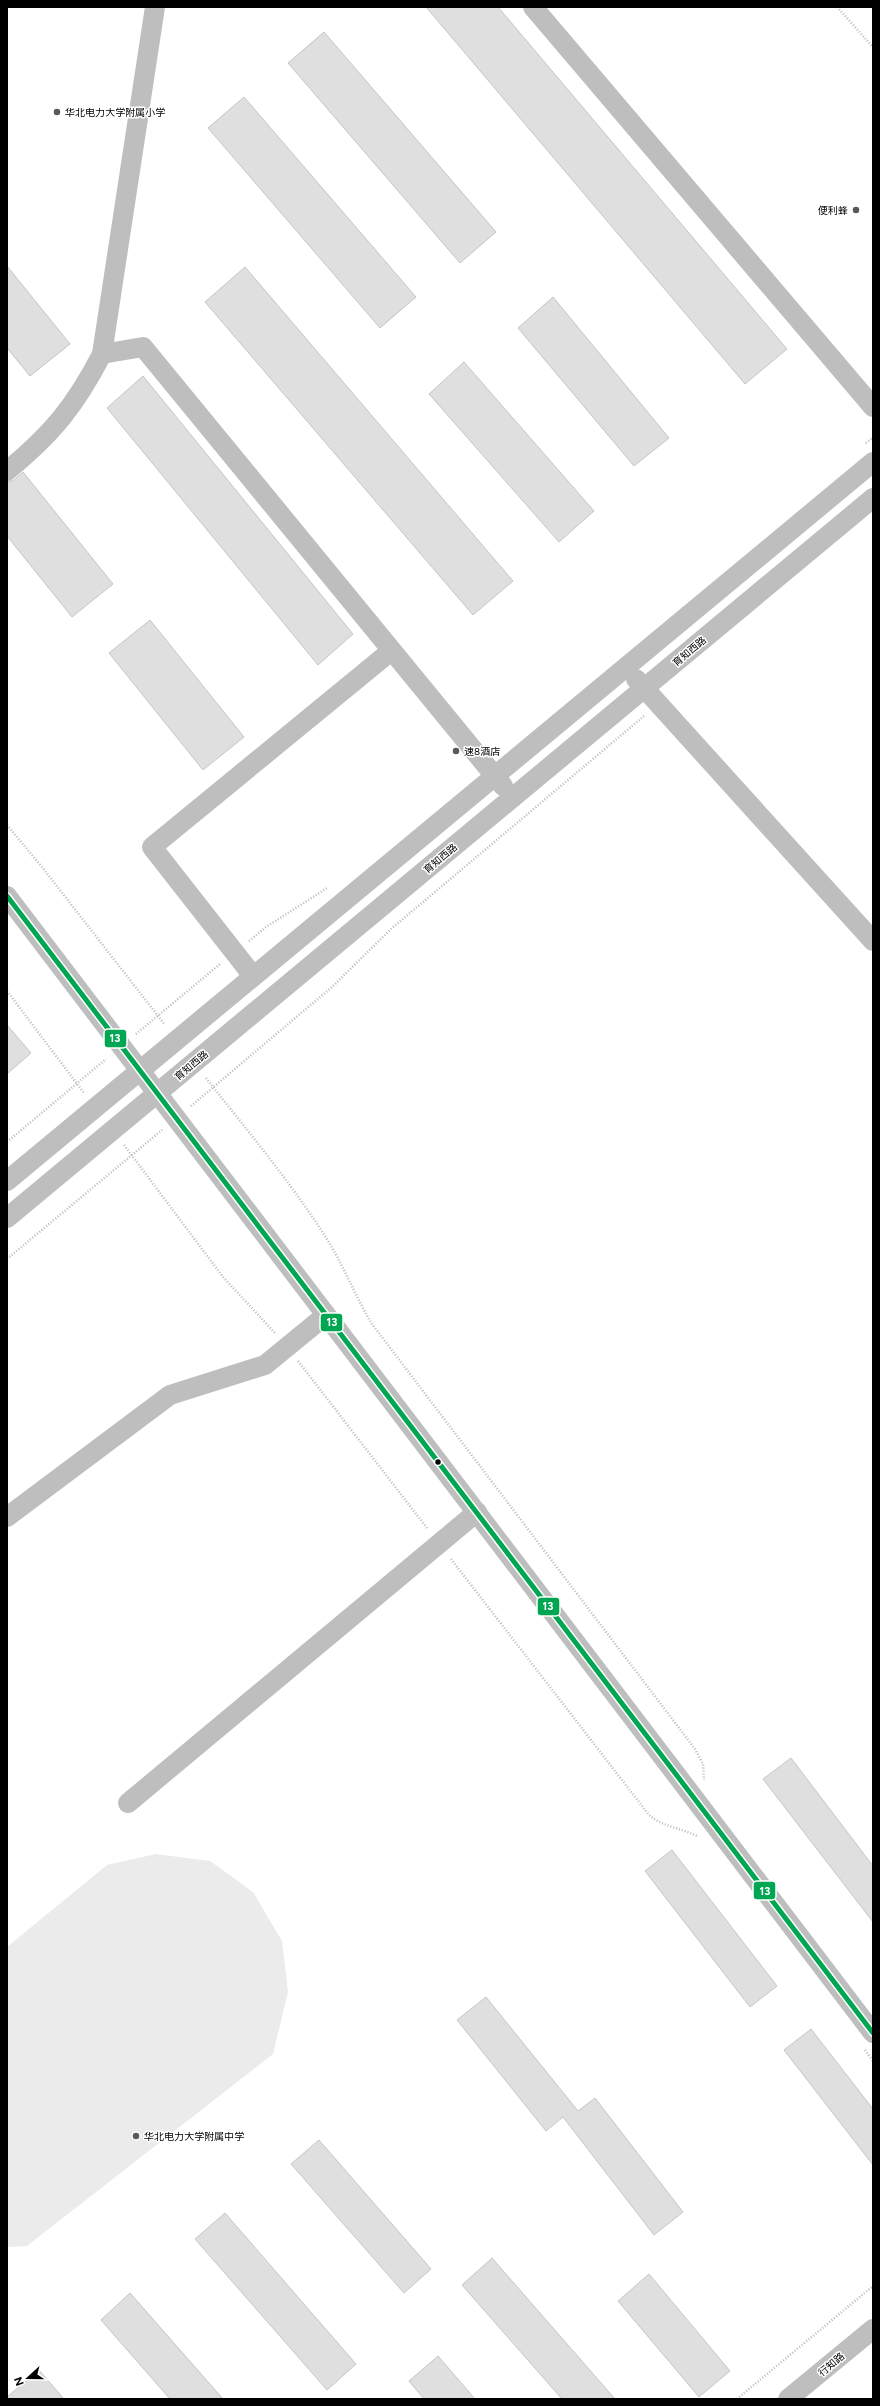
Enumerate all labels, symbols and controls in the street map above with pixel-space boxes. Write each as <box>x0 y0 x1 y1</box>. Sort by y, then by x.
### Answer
place label: 华北电力大学附属小学 <box>65 106 165 119</box>
marker: 华北电力大学附属小学 <box>52 107 62 117</box>
place label: 便利蜂 <box>818 204 848 217</box>
marker: 便利蜂 <box>851 205 861 215</box>
street label: 育知西路 <box>670 634 709 669</box>
place label: 速8酒店 <box>464 745 500 758</box>
marker: 速8酒店 <box>451 746 461 756</box>
street label: 育知西路 <box>421 841 460 876</box>
line badge: 13 <box>104 1029 127 1048</box>
text: 13 <box>110 1032 120 1045</box>
street label: 育知西路 <box>172 1048 211 1083</box>
line badge: 13 <box>320 1313 343 1332</box>
text: 13 <box>327 1316 337 1329</box>
unlabelled marker <box>433 1457 443 1467</box>
line badge: 13 <box>537 1597 560 1616</box>
text: 13 <box>543 1600 553 1613</box>
line badge: 13 <box>753 1881 776 1900</box>
text: 13 <box>760 1885 770 1898</box>
place label: 华北电力大学附属中学 <box>144 2130 244 2143</box>
marker: 华北电力大学附属中学 <box>131 2131 141 2141</box>
street label: 行知路 <box>816 2350 847 2379</box>
north arrow <box>8 2358 48 2398</box>
text: N <box>12 2375 27 2388</box>

